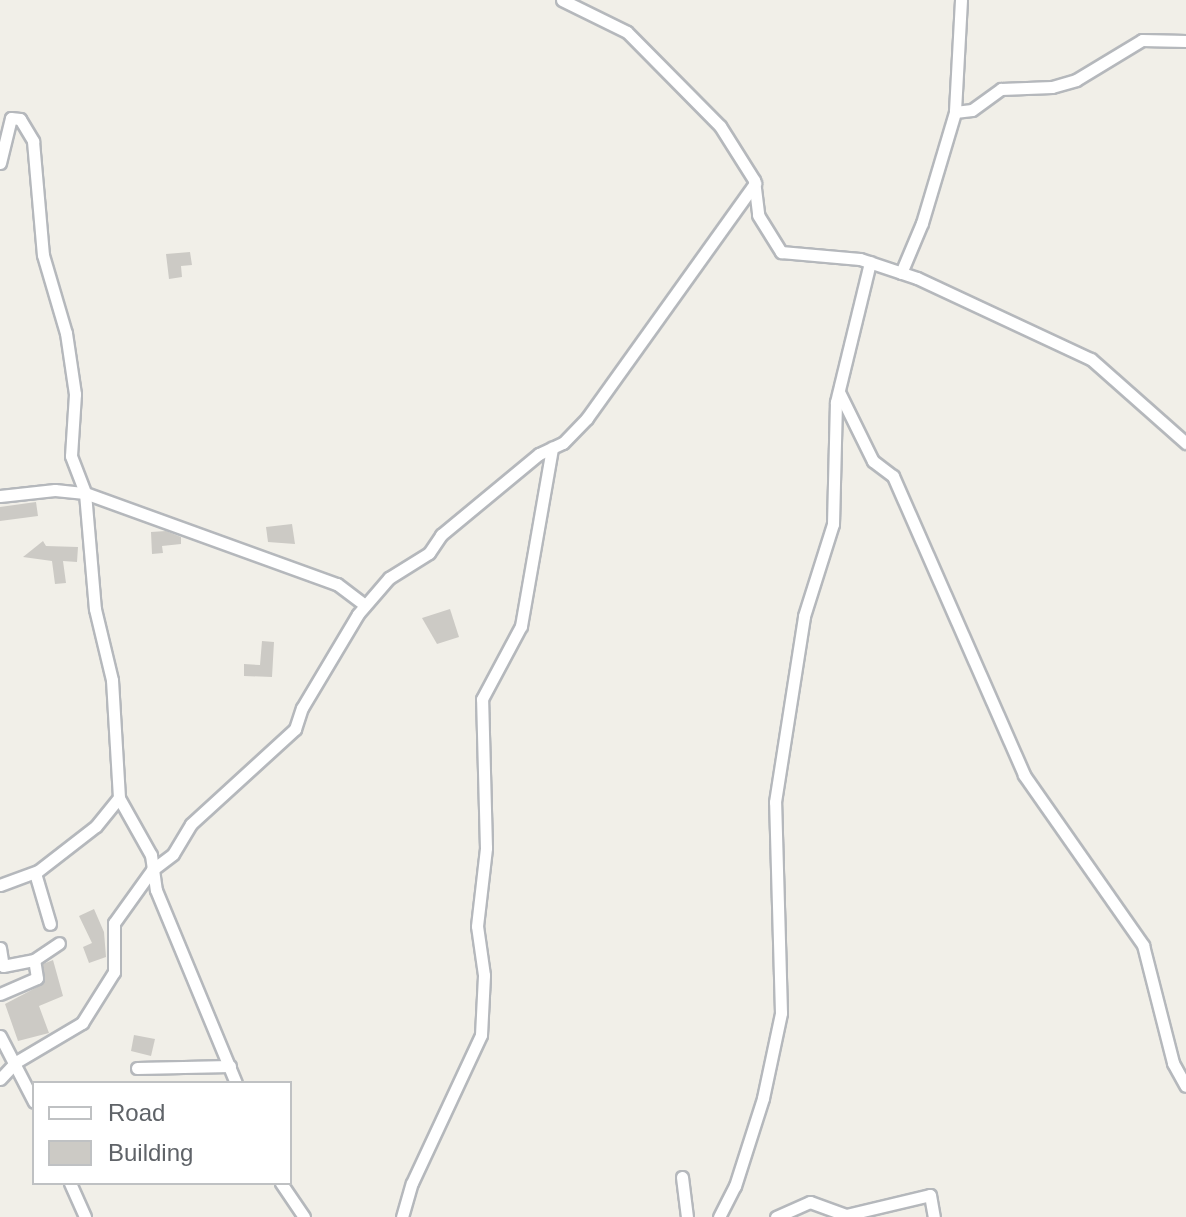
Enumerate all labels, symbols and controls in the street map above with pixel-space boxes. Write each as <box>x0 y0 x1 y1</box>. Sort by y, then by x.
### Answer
legend <box>32 1081 292 1185</box>
text: Road <box>108 1099 165 1126</box>
text: Building <box>108 1139 193 1166</box>

